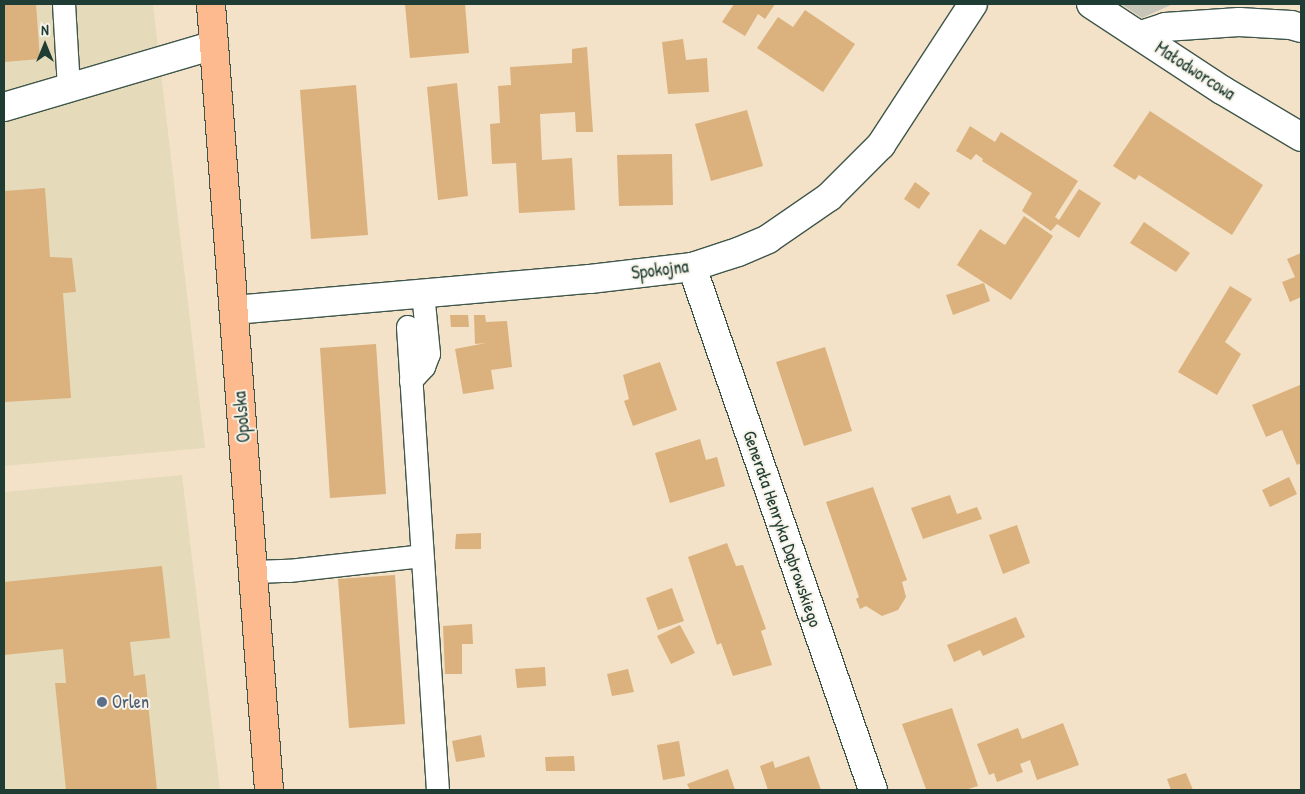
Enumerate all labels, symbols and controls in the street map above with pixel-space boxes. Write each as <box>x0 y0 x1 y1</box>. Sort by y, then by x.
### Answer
north arrow <box>20 20 70 70</box>
text: N <box>41 20 49 39</box>
street label: Małodworcowa <box>1151 37 1239 105</box>
street label: Spokojna <box>630 256 690 284</box>
street label: Opolska <box>229 391 255 443</box>
street label: Generała Henryka Dąbrowskiego <box>738 428 826 630</box>
place label: Orlen <box>112 691 149 713</box>
marker: Orlen <box>96 696 108 708</box>

